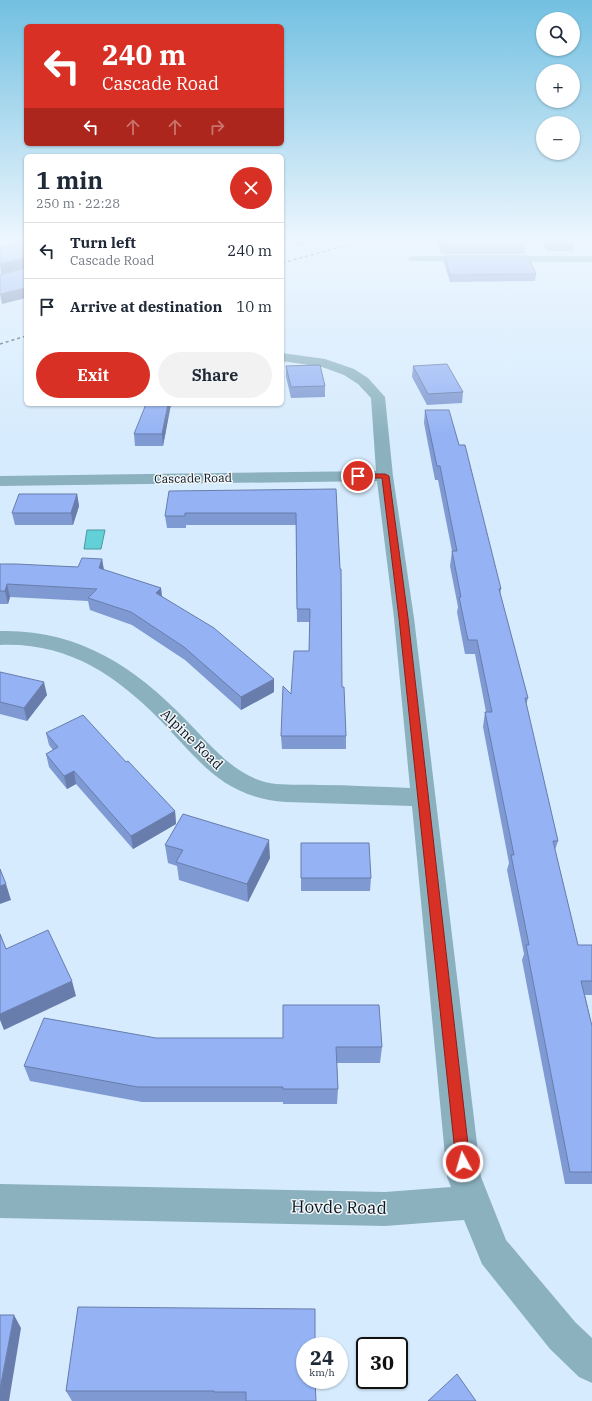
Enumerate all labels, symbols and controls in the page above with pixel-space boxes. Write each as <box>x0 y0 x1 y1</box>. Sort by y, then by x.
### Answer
map controls <box>536 12 580 160</box>
button: search <box>536 12 580 56</box>
text: 240 m <box>102 36 186 73</box>
icon: left <box>36 40 88 92</box>
button: + <box>536 64 580 108</box>
text: Cascade Road <box>102 72 219 95</box>
icon: left <box>80 116 102 138</box>
icon: ahead <box>122 116 144 138</box>
icon: ahead <box>164 116 186 138</box>
icon: right <box>206 116 228 138</box>
button: − <box>536 116 580 160</box>
text: 1 min <box>36 164 103 196</box>
button: close <box>230 167 272 209</box>
text: 250 m · 22:28 <box>36 195 120 212</box>
text: Turn left <box>70 233 136 252</box>
icon: left <box>36 240 58 262</box>
text: 240 m <box>227 241 272 260</box>
text: Cascade Road <box>70 252 154 269</box>
icon: arrive <box>36 296 58 318</box>
text: Arrive at destination <box>70 297 222 316</box>
text: 10 m <box>236 297 272 316</box>
button: Exit <box>36 352 150 398</box>
button: Share <box>158 352 272 398</box>
pin <box>341 459 375 493</box>
icon: arrive <box>347 465 369 487</box>
street label: Cascade Road <box>154 470 232 486</box>
street label: Alpine Road <box>157 705 227 774</box>
position arrow <box>442 1141 484 1183</box>
street label: Hovde Road <box>291 1195 387 1219</box>
speed limit sign: 30 <box>356 1337 408 1389</box>
text: 24 <box>310 1344 334 1371</box>
text: km/h <box>309 1366 335 1379</box>

